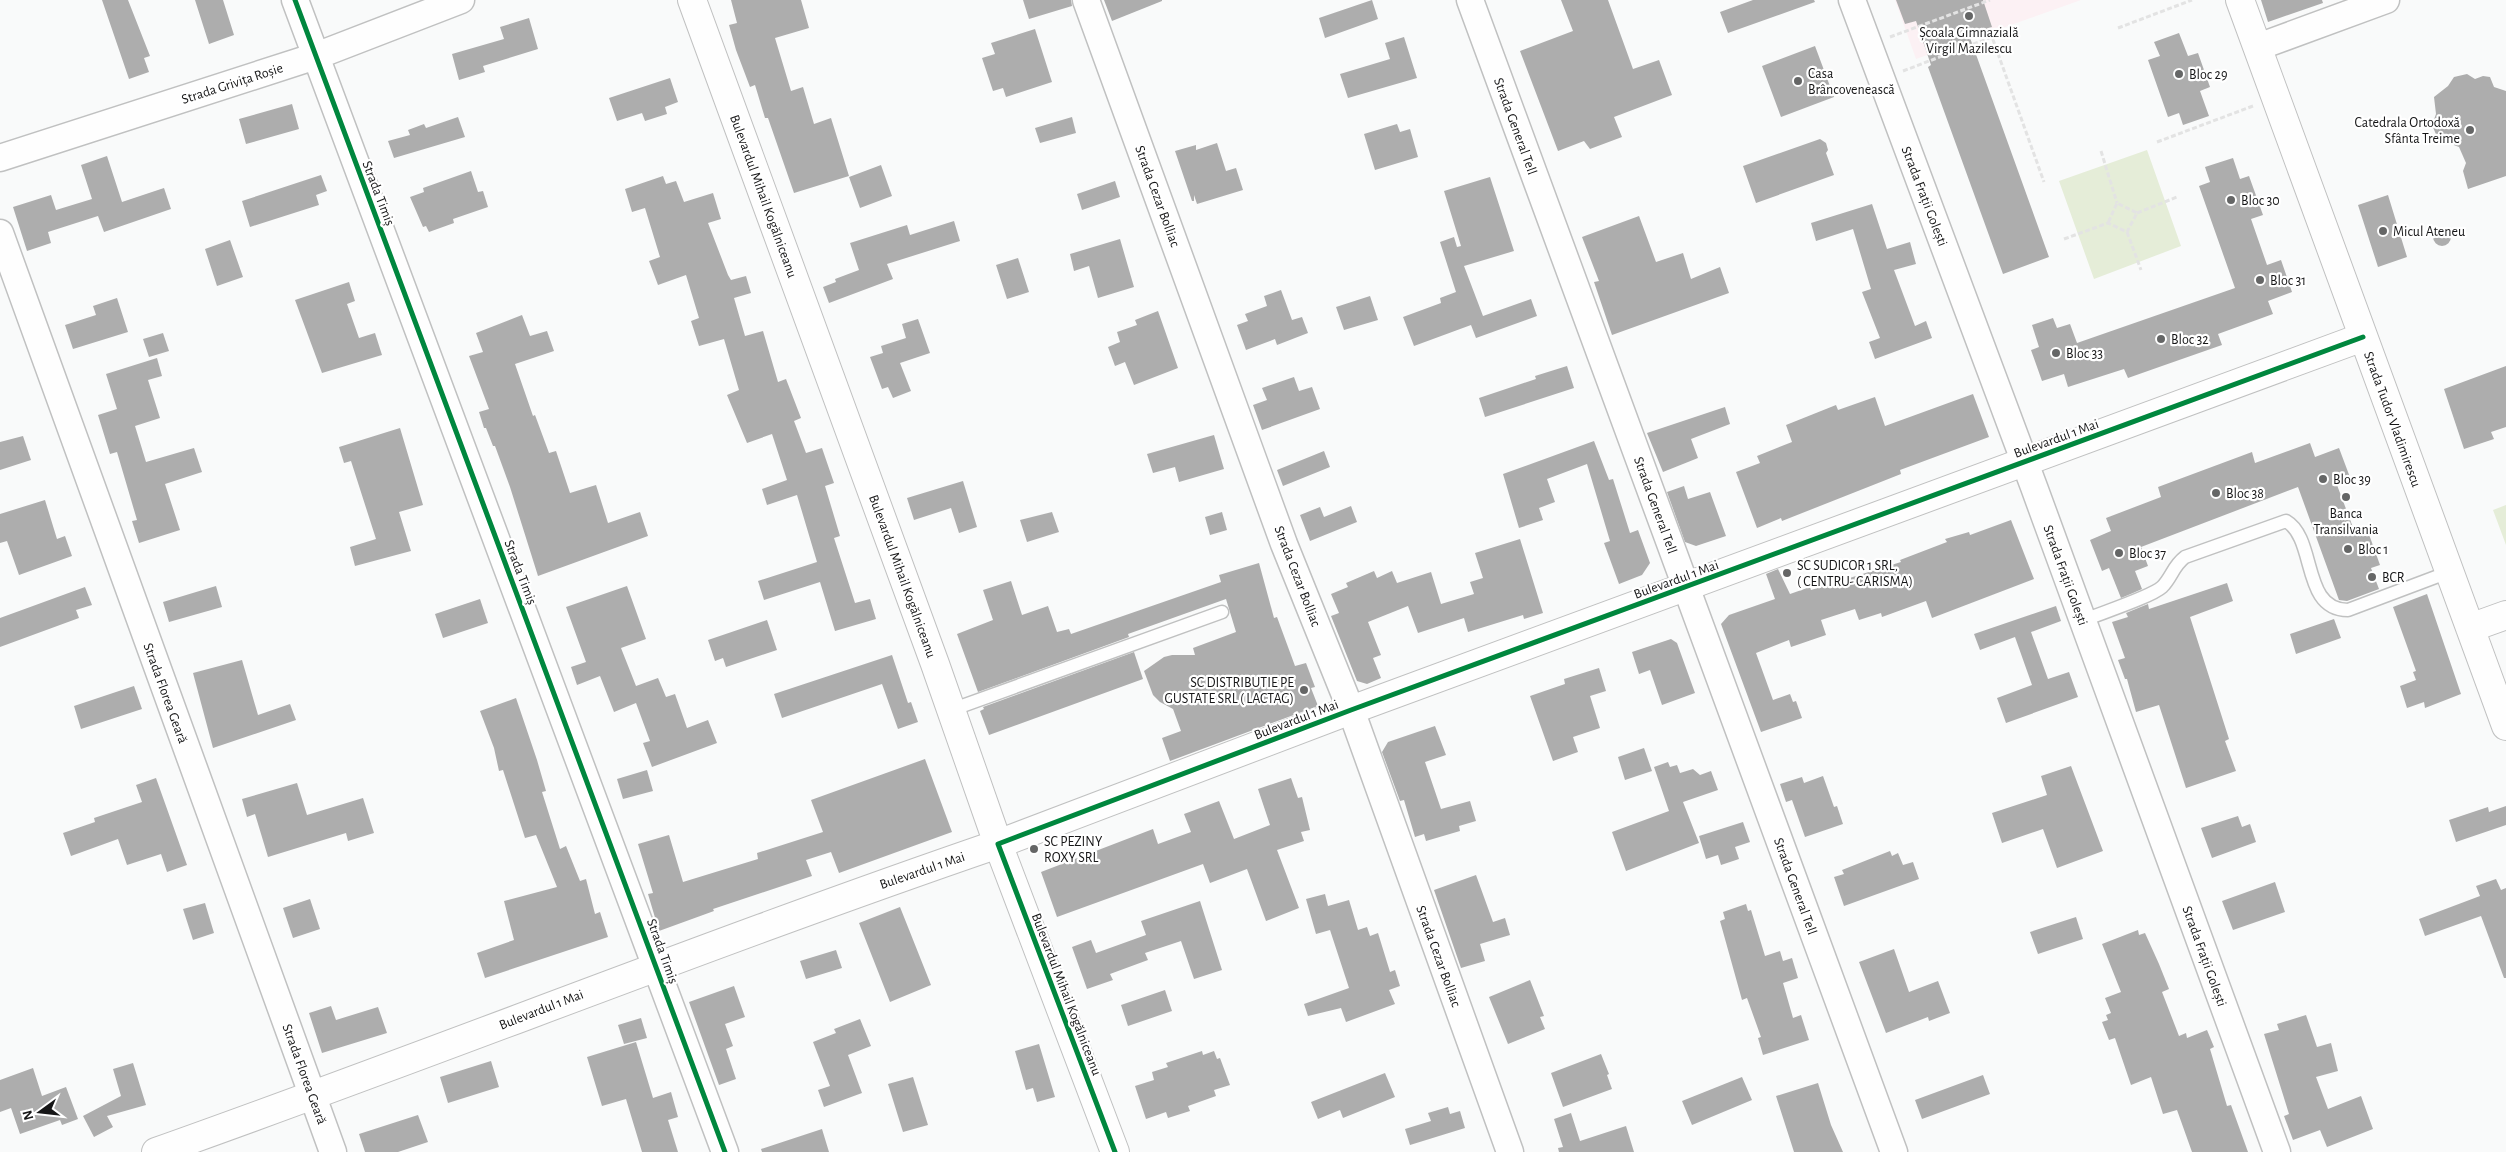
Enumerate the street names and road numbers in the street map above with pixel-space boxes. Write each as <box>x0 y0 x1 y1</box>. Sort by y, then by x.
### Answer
street label: Strada Grivița Roșie <box>180 61 285 108</box>
street label: Strada General Tell <box>1491 76 1539 177</box>
street label: Bulevardul Mihail Kogălniceanu <box>727 113 799 280</box>
street label: Strada Cezar Bolliac <box>1132 144 1182 249</box>
street label: Strada Frații Golești <box>1898 144 1950 249</box>
street label: Strada Timiș <box>358 159 397 228</box>
street label: Strada Tudor Vladimirescu <box>2361 350 2423 489</box>
street label: Bulevardul 1 Mai <box>2012 417 2101 461</box>
street label: Strada General Tell <box>1631 455 1679 556</box>
street label: Bulevardul Mihail Kogălniceanu <box>866 493 938 660</box>
street label: Strada Frații Golești <box>2039 523 2090 628</box>
street label: Strada Cezar Bolliac <box>1271 524 1323 629</box>
street label: Strada Timiș <box>500 538 539 607</box>
street label: Bulevardul 1 Mai <box>1632 558 1721 602</box>
street label: Strada Florea Geară <box>140 641 190 746</box>
street label: Bulevardul 1 Mai <box>1252 697 1340 742</box>
street label: Strada General Tell <box>1771 836 1819 937</box>
street label: Bulevardul 1 Mai <box>878 850 967 892</box>
street label: Strada Cezar Bolliac <box>1413 904 1463 1009</box>
street label: Strada Frații Golești <box>2178 904 2229 1009</box>
street label: Bulevardul Mihail Kogălniceanu <box>1029 911 1104 1077</box>
street label: Strada Timiș <box>643 917 680 986</box>
street label: Bulevardul 1 Mai <box>497 987 585 1032</box>
street label: Strada Florea Geară <box>279 1022 329 1127</box>

